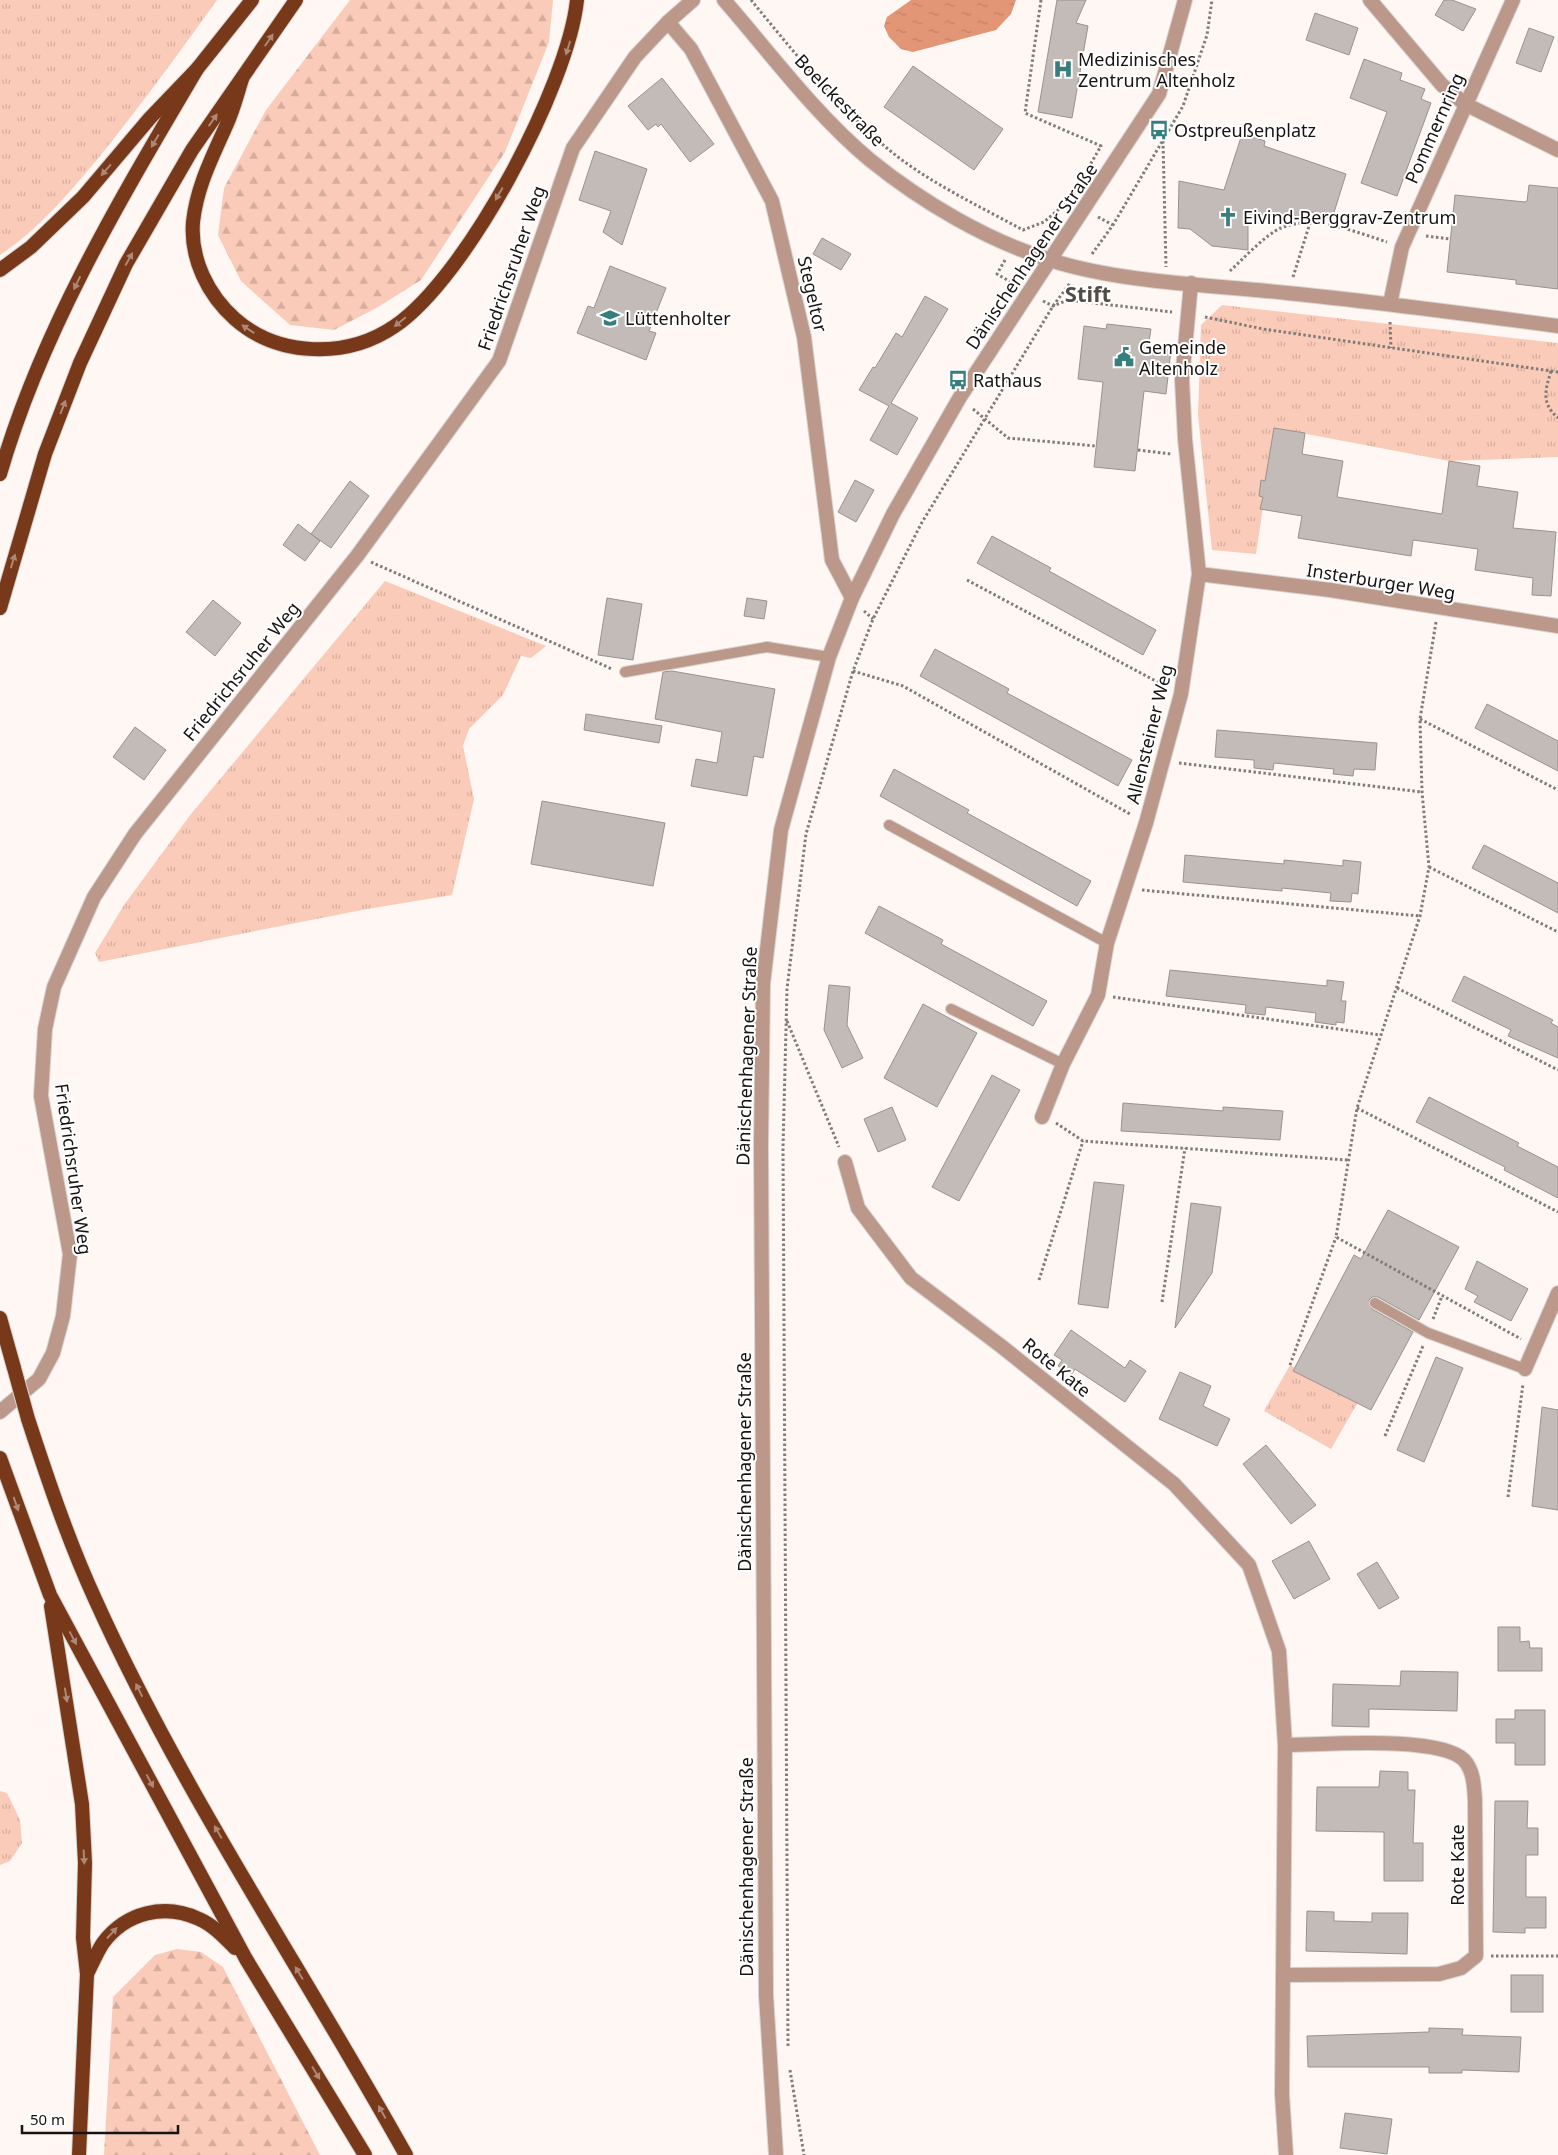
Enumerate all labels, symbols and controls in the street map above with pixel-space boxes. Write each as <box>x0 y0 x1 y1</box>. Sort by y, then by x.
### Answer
one-way arrow <box>264 33 274 46</box>
one-way arrow <box>563 40 571 55</box>
place label: Medizinisches Zentrum Altenholz <box>1078 47 1235 92</box>
street label: Boelckestraße <box>790 49 890 151</box>
hospital icon: Medizinisches Zentrum Altenholz <box>1052 58 1074 80</box>
street label: Pommernring <box>1399 69 1469 187</box>
one-way arrow <box>208 113 218 127</box>
place label: Ostpreußenplatz <box>1174 118 1316 142</box>
bus stop icon: Ostpreußenplatz <box>1148 119 1170 141</box>
one-way arrow <box>151 134 160 147</box>
street label: Dänischenhagener Straße <box>960 158 1102 354</box>
one-way arrow <box>101 163 112 176</box>
street label: Friedrichsruher Weg <box>472 182 550 354</box>
one-way arrow <box>495 187 503 202</box>
place label: Eivind-Berggrav-Zentrum <box>1243 205 1456 229</box>
church icon: Eivind-Berggrav-Zentrum <box>1217 206 1239 228</box>
one-way arrow <box>125 251 133 266</box>
street label: Stegeltor <box>793 254 834 335</box>
one-way arrow <box>73 276 81 290</box>
district label: Stift <box>1065 278 1111 308</box>
place label: Lüttenholter <box>625 306 731 330</box>
school or university icon: Lüttenholter <box>599 307 621 329</box>
one-way arrow <box>393 317 407 327</box>
one-way arrow <box>241 324 254 334</box>
place label: Gemeinde Altenholz <box>1139 335 1226 380</box>
public building icon: Gemeinde Altenholz <box>1113 346 1135 368</box>
place label: Rathaus <box>973 368 1042 392</box>
bus stop icon: Rathaus <box>947 369 969 391</box>
one-way arrow <box>59 399 67 414</box>
one-way arrow <box>10 554 18 569</box>
street label: Insterburger Weg <box>1305 557 1457 605</box>
street label: Friedrichsruher Weg <box>177 596 305 746</box>
street label: Allensteiner Weg <box>1120 662 1178 806</box>
street label: Dänischenhagener Straße <box>730 946 762 1166</box>
street label: Friedrichsruher Weg <box>50 1082 98 1256</box>
street label: Rote Kate <box>1018 1332 1096 1402</box>
street label: Dänischenhagener Straße <box>732 1352 756 1572</box>
one-way arrow <box>12 1497 20 1512</box>
one-way arrow <box>69 1631 77 1646</box>
one-way arrow <box>135 1683 143 1697</box>
one-way arrow <box>63 1688 71 1704</box>
street label: Dänischenhagener Straße <box>734 1757 758 1977</box>
one-way arrow <box>146 1774 154 1789</box>
street label: Rote Kate <box>1445 1824 1469 1906</box>
one-way arrow <box>214 1825 223 1839</box>
one-way arrow <box>81 1849 89 1865</box>
one-way arrow <box>106 1927 118 1939</box>
one-way arrow <box>294 1967 303 1980</box>
one-way arrow <box>311 2066 320 2079</box>
scale bar <box>22 2102 179 2134</box>
one-way arrow <box>378 2106 387 2119</box>
text: 50 m <box>30 2109 65 2129</box>

